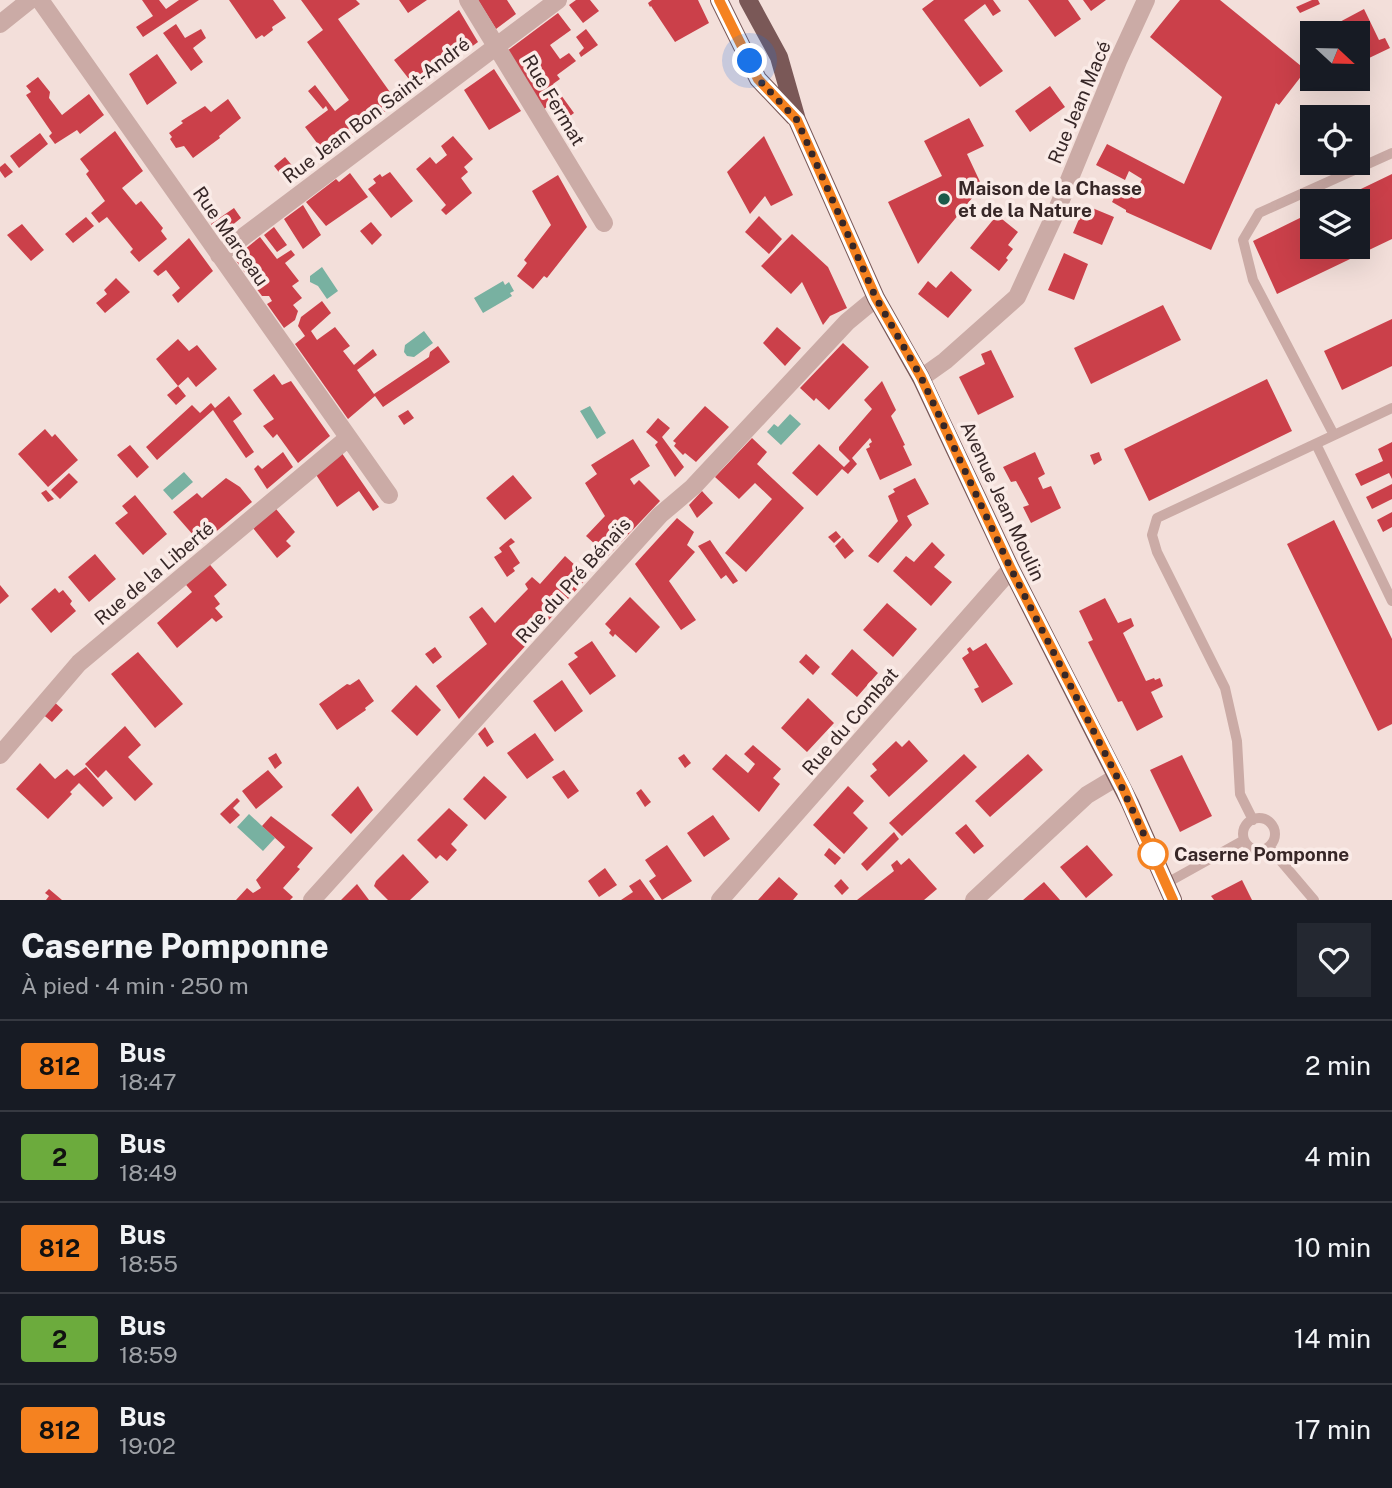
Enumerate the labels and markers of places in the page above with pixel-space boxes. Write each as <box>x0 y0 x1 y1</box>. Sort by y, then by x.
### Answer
place label: Maison de la Chasse et de la Nature <box>958 177 1142 221</box>
marker: Maison de la Chasse et de la Nature <box>936 191 952 207</box>
marker: Caserne Pomponne <box>1138 839 1168 869</box>
place label: Caserne Pomponne <box>1174 843 1349 865</box>

